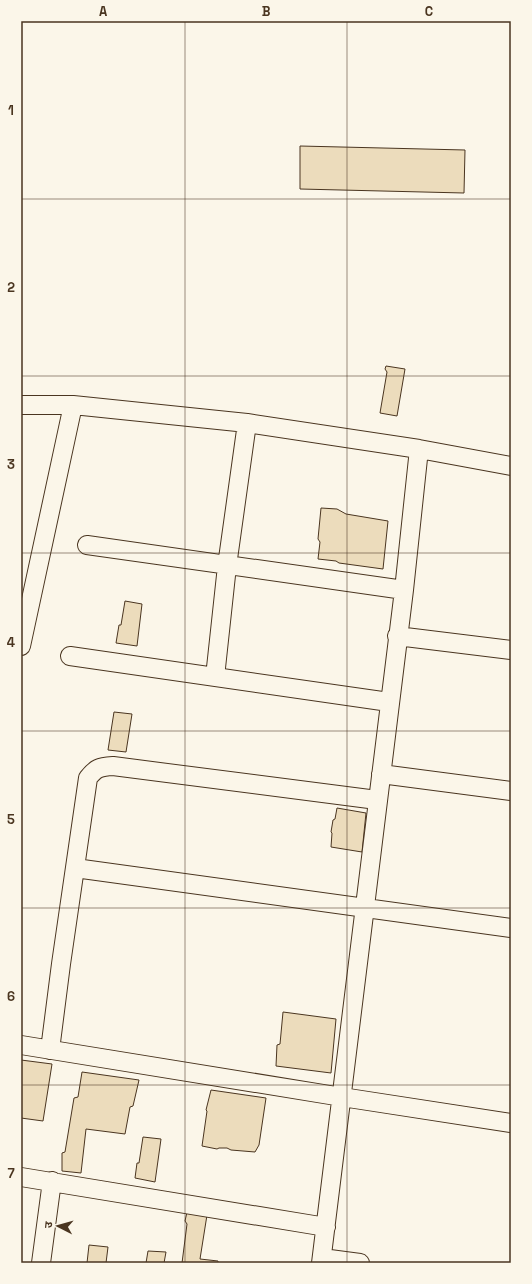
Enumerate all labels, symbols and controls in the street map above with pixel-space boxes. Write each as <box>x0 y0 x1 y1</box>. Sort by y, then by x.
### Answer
text: A <box>99 3 108 20</box>
text: B <box>262 3 271 20</box>
text: C <box>425 3 433 20</box>
text: 1 <box>8 102 14 119</box>
text: 2 <box>7 279 15 296</box>
text: 3 <box>7 456 15 473</box>
text: 4 <box>7 634 15 651</box>
text: 5 <box>7 811 15 828</box>
text: 6 <box>7 988 15 1005</box>
text: 7 <box>7 1165 15 1182</box>
north arrow <box>38 1206 78 1246</box>
text: उ <box>41 1220 55 1229</box>

